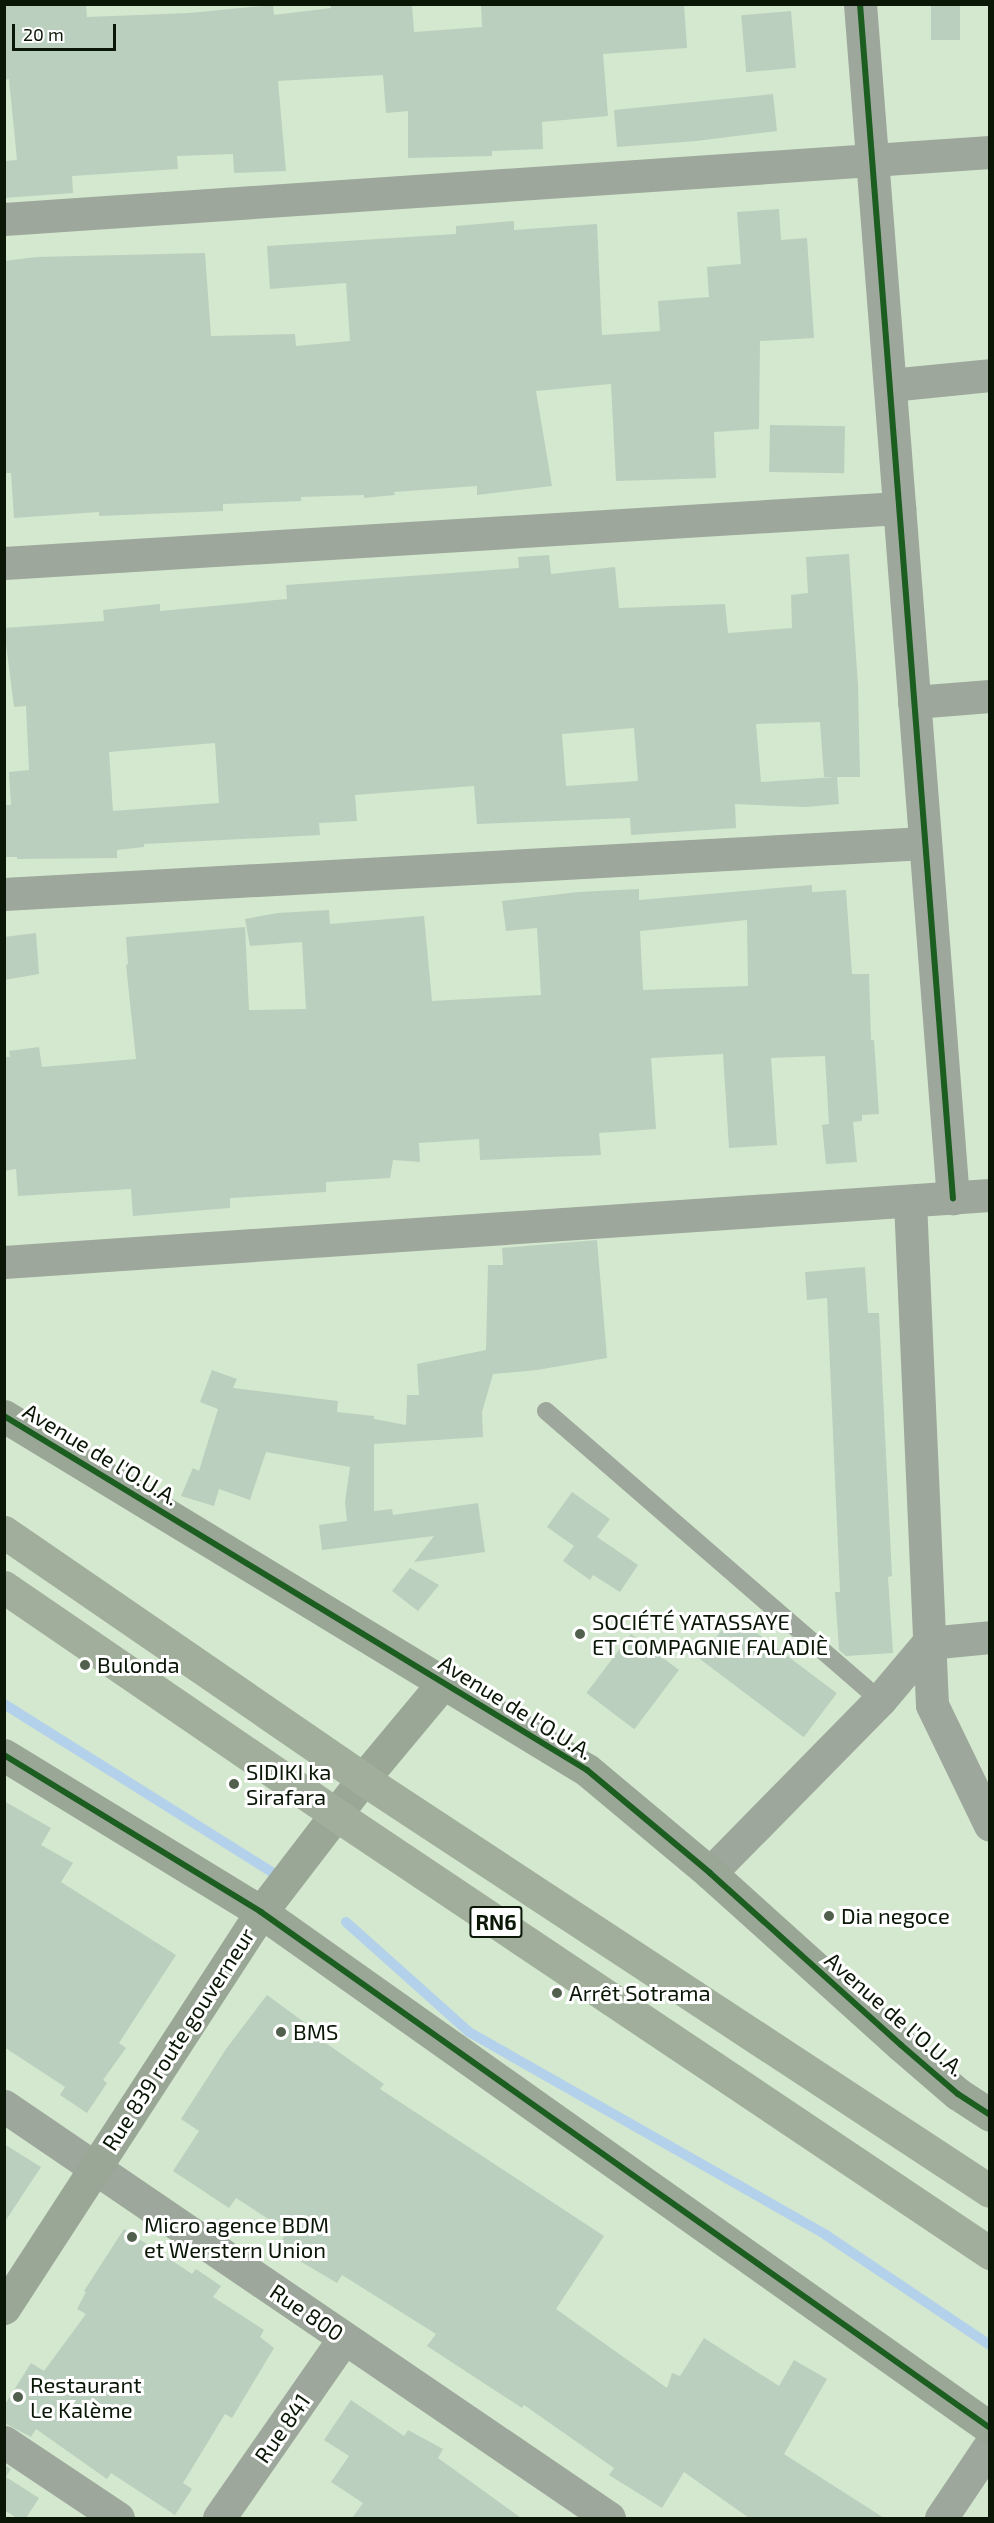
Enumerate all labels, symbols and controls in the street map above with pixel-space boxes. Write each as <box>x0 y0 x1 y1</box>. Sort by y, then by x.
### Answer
scale bar <box>15 12 118 50</box>
text: 20 m <box>23 23 64 45</box>
street label: Avenue de l'O.U.A. <box>19 1397 183 1511</box>
place label: SOCIÉTÉ YATASSAYE ET COMPAGNIE FALADIÈ <box>592 1608 828 1660</box>
marker: SOCIÉTÉ YATASSAYE ET COMPAGNIE FALADIÈ <box>573 1627 587 1641</box>
street label: Avenue de l'O.U.A. <box>434 1649 598 1765</box>
place label: Bulonda <box>97 1652 180 1678</box>
marker: Bulonda <box>78 1658 92 1672</box>
place label: SIDIKI ka Sirafara <box>246 1758 331 1810</box>
marker: SIDIKI ka Sirafara <box>227 1777 241 1791</box>
place label: Dia negoce <box>841 1903 950 1929</box>
road number: RN6 <box>469 1904 523 1940</box>
marker: Dia negoce <box>822 1909 836 1923</box>
street label: Rue 839 route gouverneur <box>96 1923 260 2155</box>
street label: Avenue de l'O.U.A. <box>820 1946 970 2082</box>
place label: Arrêt Sotrama <box>569 1980 711 2006</box>
marker: Arrêt Sotrama <box>550 1986 564 2000</box>
place label: BMS <box>293 2019 338 2045</box>
marker: BMS <box>274 2025 288 2039</box>
place label: Micro agence BDM et Werstern Union <box>144 2211 329 2262</box>
marker: Micro agence BDM et Werstern Union <box>125 2230 139 2244</box>
street label: Rue 800 <box>265 2278 349 2346</box>
place label: Restaurant Le Kalème <box>30 2371 142 2422</box>
street label: Rue 841 <box>249 2388 315 2468</box>
marker: Restaurant Le Kalème <box>11 2390 25 2404</box>

